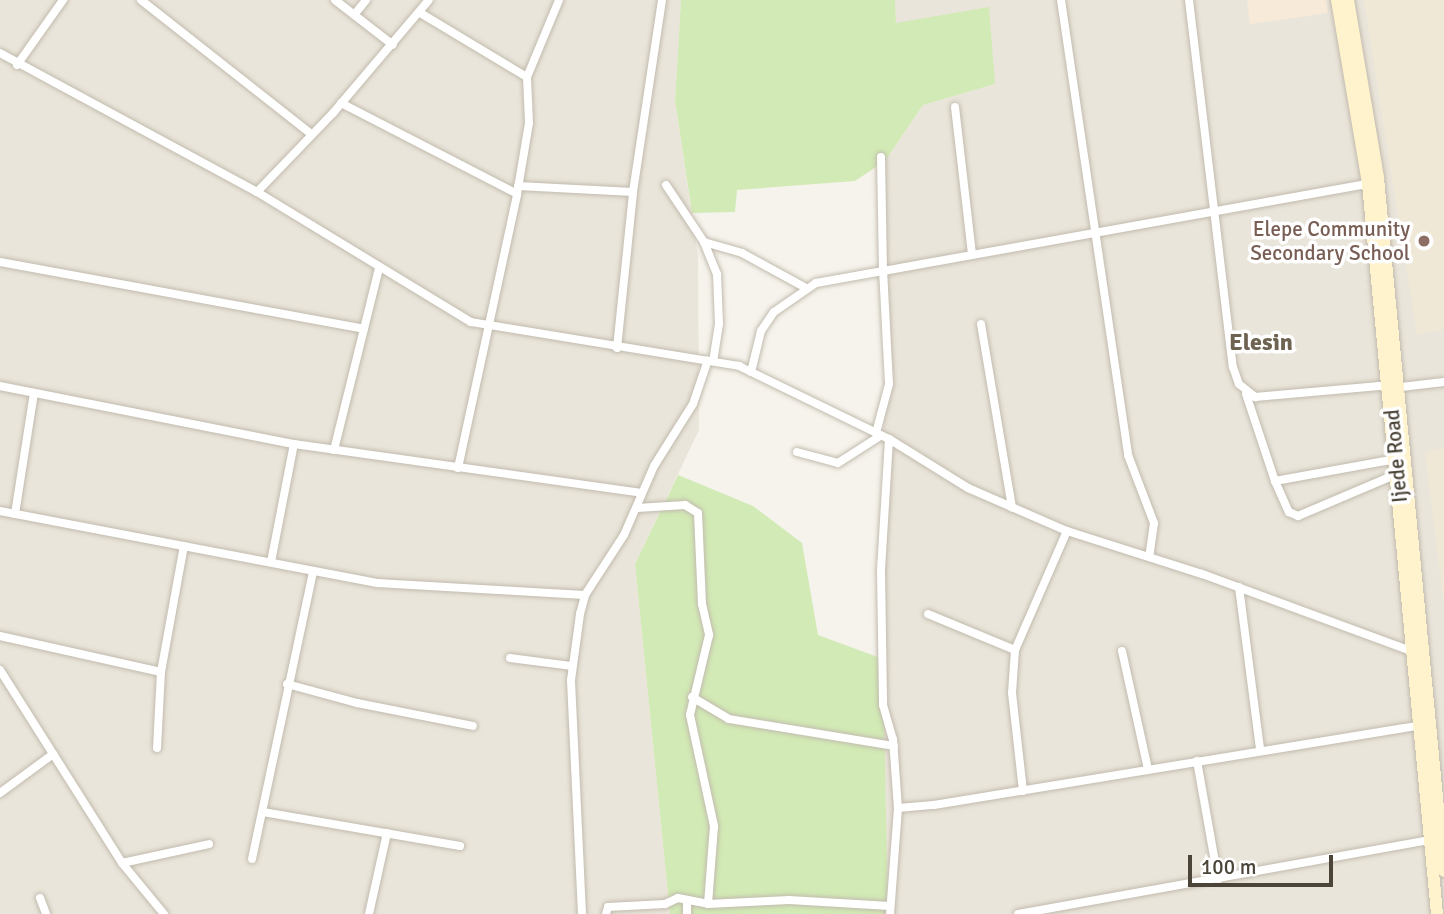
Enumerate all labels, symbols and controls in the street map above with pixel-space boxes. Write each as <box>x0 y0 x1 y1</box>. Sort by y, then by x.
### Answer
place label: Elepe Community Secondary School <box>1250 216 1410 266</box>
marker: Elepe Community Secondary School <box>1416 233 1432 249</box>
district label: Elesin <box>1229 329 1293 357</box>
street label: Ijede Road <box>1379 408 1413 504</box>
scale bar <box>1192 841 1337 885</box>
text: 100 m <box>1201 854 1256 880</box>

